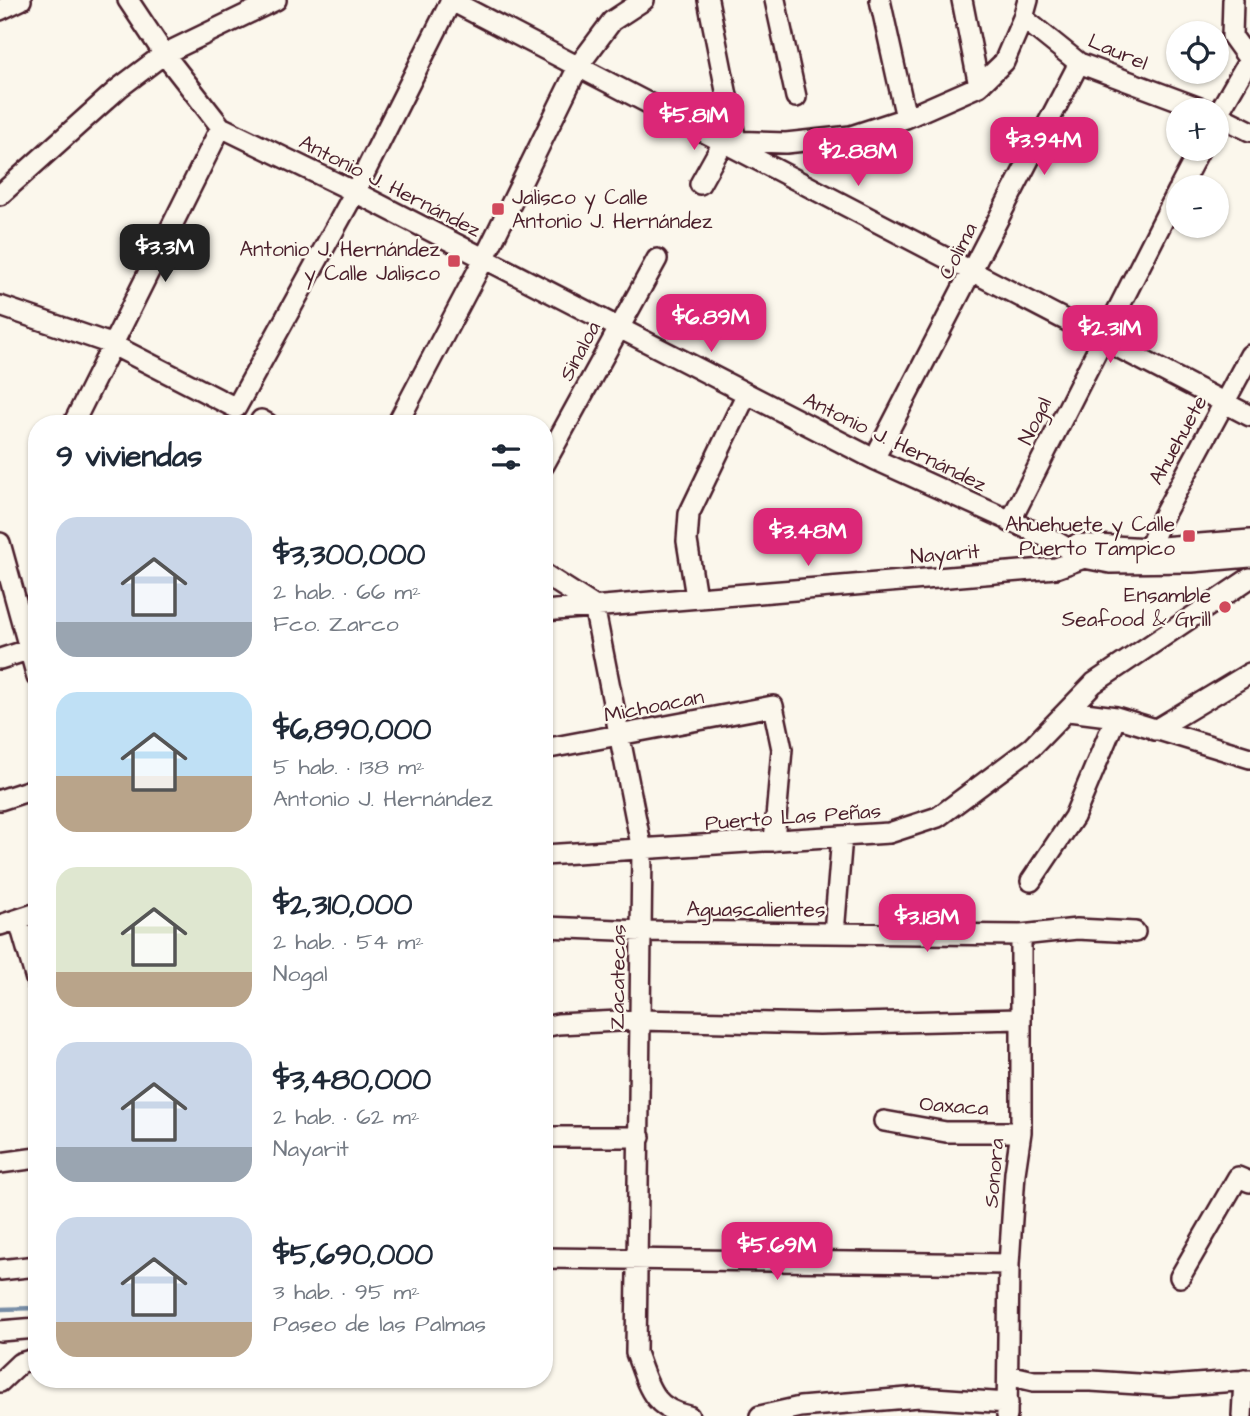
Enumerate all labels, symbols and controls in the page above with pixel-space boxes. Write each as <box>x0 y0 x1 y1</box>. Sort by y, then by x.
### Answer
map controls <box>1166 21 1229 238</box>
button: locate <box>1166 21 1229 84</box>
street label: Laurel <box>1084 27 1152 77</box>
pin: $5.81M <box>637 92 751 152</box>
button: + <box>1166 98 1229 161</box>
text: $5.81M <box>659 99 729 131</box>
pin: $3.94M <box>987 118 1101 177</box>
text: $3.94M <box>1006 124 1082 156</box>
street label: Antonio J. Hernández <box>294 128 486 245</box>
pin: $2.88M <box>801 128 915 188</box>
text: $2.88M <box>819 135 897 167</box>
button: − <box>1166 175 1229 238</box>
place label: Jalisco y Calle Antonio J. Hernández <box>512 183 713 236</box>
marker: Jalisco y Calle Antonio J. Hernández <box>490 201 506 217</box>
street label: Colima <box>931 217 985 284</box>
pin: $3.3M <box>116 224 214 284</box>
text: $3.3M <box>136 231 194 263</box>
place label: Antonio J. Hernández y Calle Jalisco <box>239 235 441 290</box>
marker: Antonio J. Hernández y Calle Jalisco <box>446 253 462 269</box>
pin: $6.89M <box>654 294 768 354</box>
text: $6.89M <box>672 301 750 333</box>
pin: $2.31M <box>1053 306 1167 365</box>
text: $2.31M <box>1079 312 1141 344</box>
street label: Sinaloa <box>552 316 608 386</box>
street label: Antonio J. Hernández <box>799 385 992 499</box>
street label: Ahuehuete <box>1142 390 1214 490</box>
street label: Nogal <box>1011 392 1061 451</box>
text: 9 viviendas <box>56 436 202 478</box>
icon: filters <box>487 438 525 476</box>
pin: $3.48M <box>751 508 865 568</box>
place label: Ahuehuete y Calle Puerto Tampico <box>1005 510 1175 564</box>
text: $3.48M <box>769 515 847 547</box>
marker: Ahuehuete y Calle Puerto Tampico <box>1181 528 1197 544</box>
text: $3,300,000 <box>273 534 426 576</box>
street label: Nayarit <box>909 536 981 573</box>
icon: home <box>112 545 196 629</box>
text: 2 hab. · 66 m² <box>273 576 421 608</box>
place label: Ensamble Seafood & Grill <box>1062 581 1211 634</box>
marker: Ensamble Seafood & Grill <box>1217 599 1233 615</box>
text: Fco. Zarco <box>273 608 399 640</box>
street label: Michoacan <box>602 682 706 730</box>
text: $6,890,000 <box>273 709 431 751</box>
icon: home <box>112 720 196 804</box>
text: 5 hab. · 138 m² <box>273 751 425 783</box>
text: Antonio J. Hernández <box>273 783 493 815</box>
street label: Puerto Las Peñas <box>704 796 882 838</box>
text: $2,310,000 <box>273 884 412 926</box>
pin: $3.18M <box>870 894 984 954</box>
icon: home <box>112 895 196 979</box>
street label: Aguascalientes <box>687 895 825 926</box>
text: $3.18M <box>895 901 959 933</box>
street label: Zacatecas <box>603 924 633 1030</box>
text: 2 hab. · 54 m² <box>273 926 424 958</box>
text: Nogal <box>273 958 328 990</box>
text: $3,480,000 <box>273 1059 431 1101</box>
icon: home <box>112 1070 196 1154</box>
street label: Oaxaca <box>918 1089 990 1123</box>
text: 2 hab. · 62 m² <box>273 1101 420 1133</box>
text: Nayarit <box>273 1133 349 1165</box>
street label: Sonora <box>977 1137 1012 1209</box>
pin: $5.69M <box>720 1222 834 1282</box>
text: $5.69M <box>738 1229 816 1261</box>
text: $5,690,000 <box>273 1234 433 1276</box>
icon: home <box>112 1245 196 1329</box>
text: 3 hab. · 95 m² <box>273 1276 420 1308</box>
text: Paseo de las Palmas <box>273 1308 486 1340</box>

